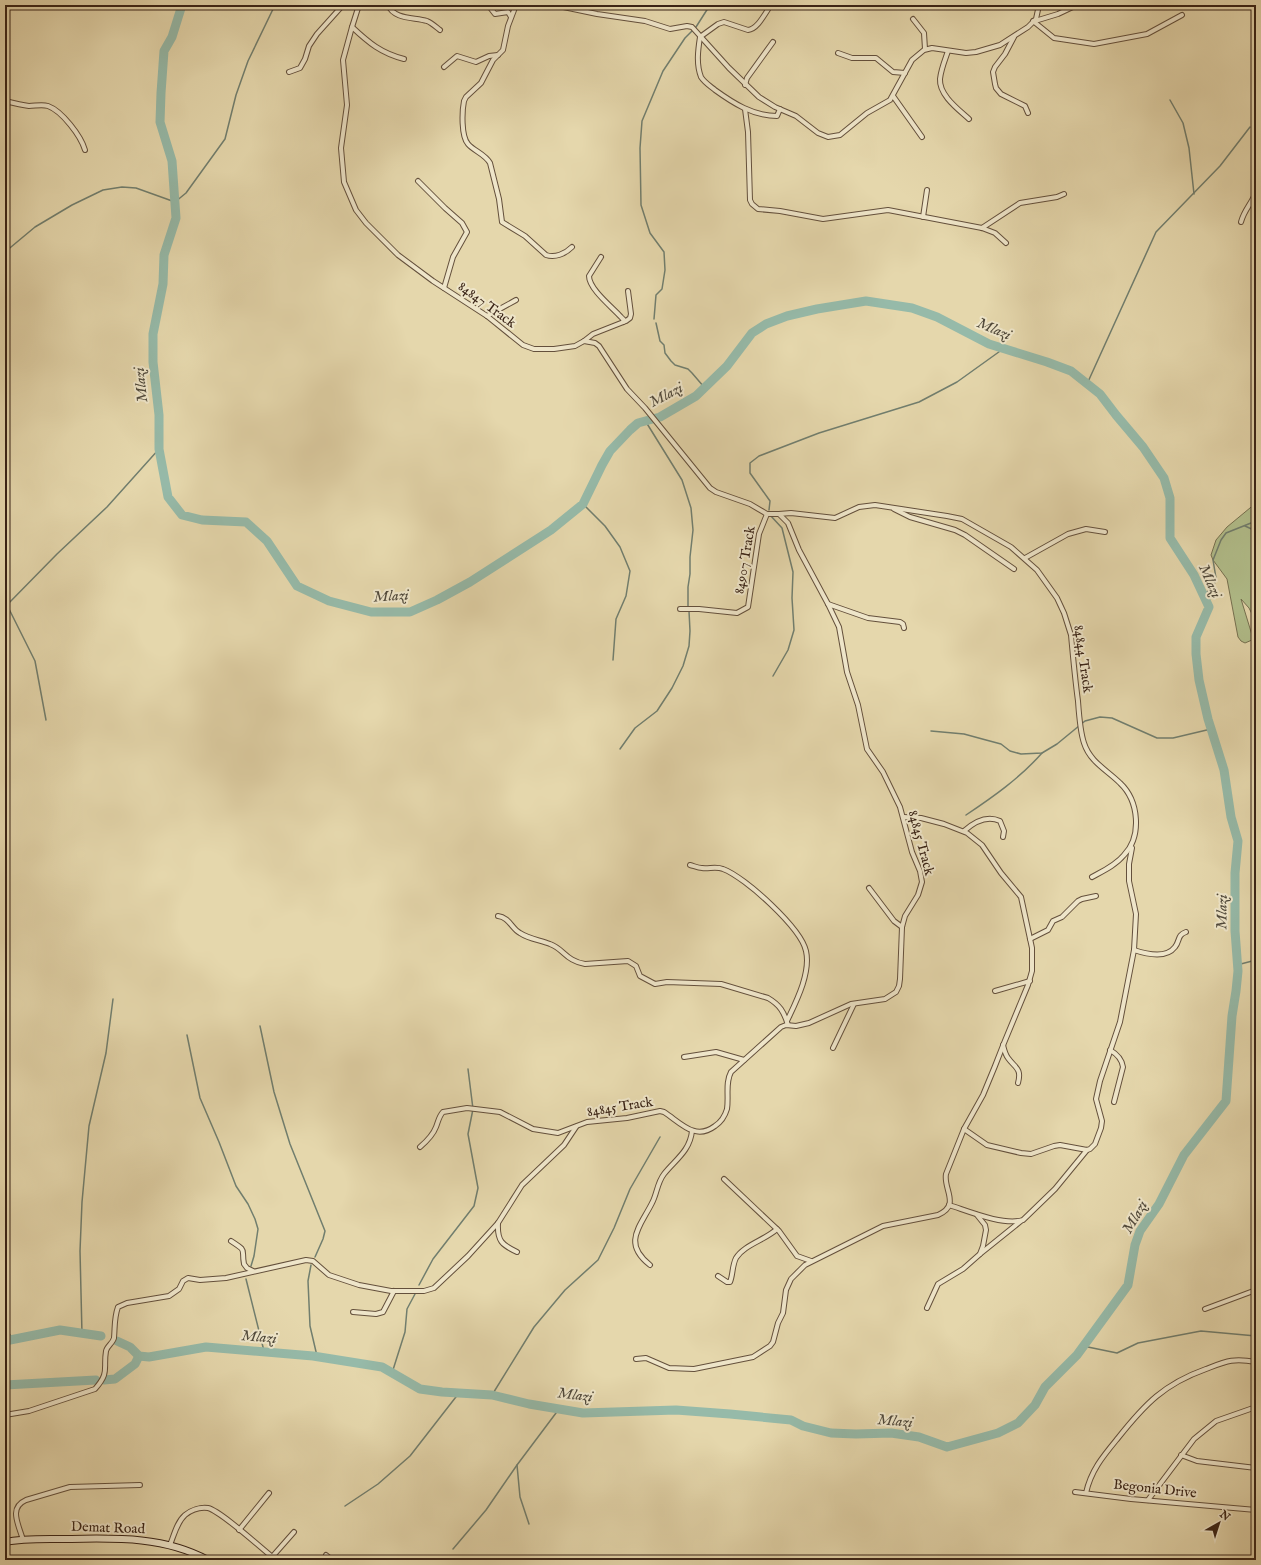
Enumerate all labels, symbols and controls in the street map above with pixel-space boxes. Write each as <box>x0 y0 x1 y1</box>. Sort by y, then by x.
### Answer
street label: 84847 Track <box>454 278 520 332</box>
water label: Mlazi <box>974 313 1016 345</box>
water label: Mlazi <box>130 365 152 404</box>
water label: Mlazi <box>646 378 688 412</box>
street label: 84907 Track <box>730 524 760 595</box>
water label: Mlazi <box>1194 561 1227 603</box>
water label: Mlazi <box>373 586 411 606</box>
street label: 84844 Track <box>1069 624 1097 695</box>
street label: 84845 Track <box>904 809 938 878</box>
water label: Mlazi <box>1212 893 1232 930</box>
street label: 84845 Track <box>586 1093 655 1121</box>
water label: Mlazi <box>1118 1196 1153 1237</box>
water label: Mlazi <box>241 1326 279 1348</box>
water label: Mlazi <box>556 1383 595 1407</box>
water label: Mlazi <box>877 1410 915 1432</box>
street label: Begonia Drive <box>1112 1476 1198 1502</box>
north arrow <box>1199 1503 1239 1543</box>
text: N <box>1216 1507 1233 1525</box>
street label: Demat Road <box>71 1518 146 1538</box>

